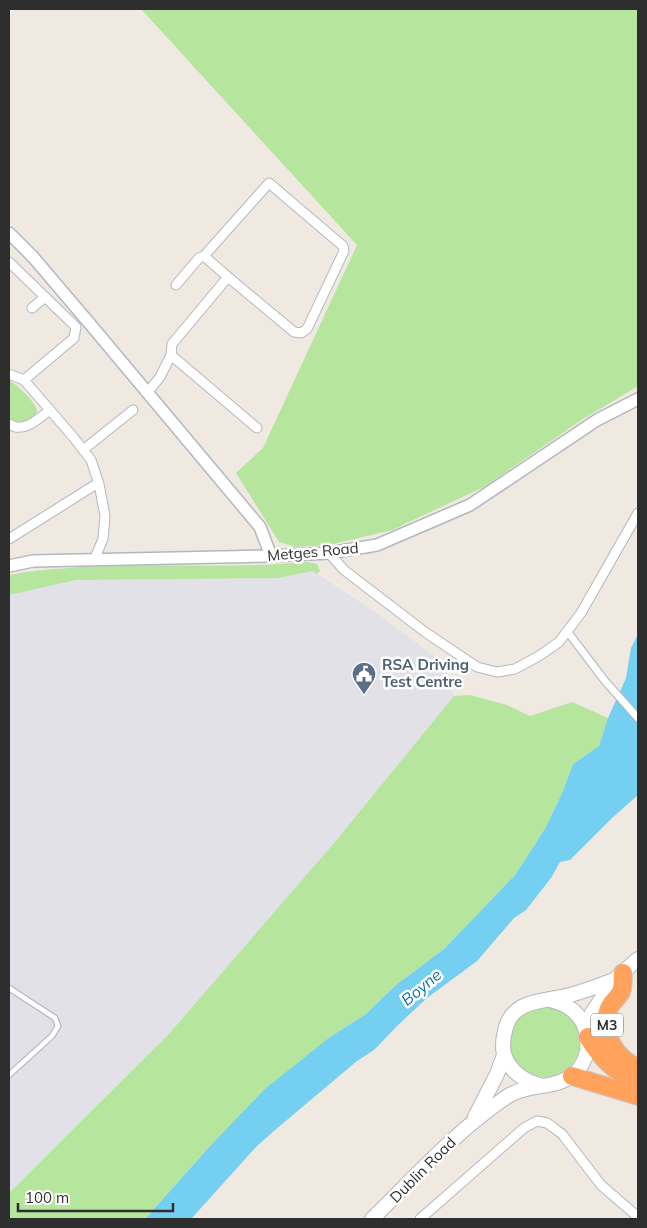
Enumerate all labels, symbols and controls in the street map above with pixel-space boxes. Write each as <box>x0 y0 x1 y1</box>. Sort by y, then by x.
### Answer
street label: Metges Road <box>267 538 359 565</box>
place label: RSA Driving Test Centre <box>382 655 469 691</box>
public building icon: RSA Driving Test Centre <box>351 661 377 695</box>
water label: Boyne <box>397 964 445 1010</box>
road number: M3 <box>591 1014 623 1036</box>
street label: Dublin Road <box>386 1133 460 1207</box>
scale bar <box>18 1180 172 1212</box>
text: 100 m <box>25 1188 69 1207</box>

